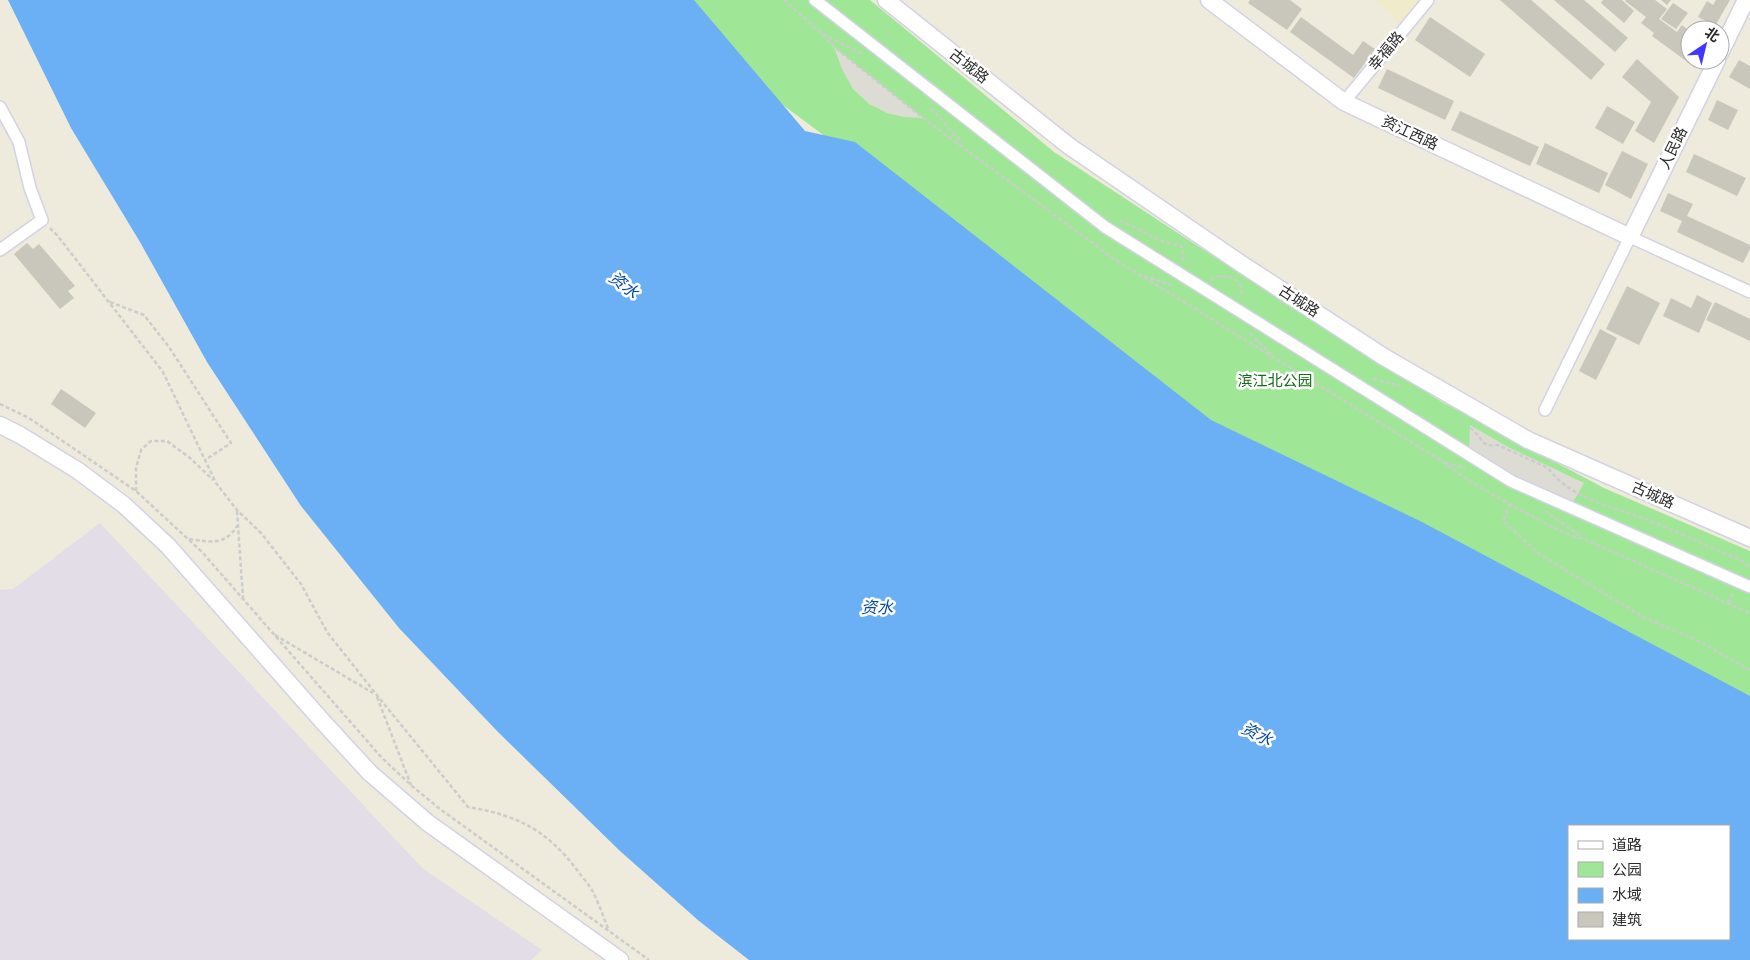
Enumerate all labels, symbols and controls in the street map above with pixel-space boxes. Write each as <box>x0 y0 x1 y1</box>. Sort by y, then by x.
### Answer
north arrow <box>1680 20 1730 70</box>
text: 北 <box>1702 24 1723 46</box>
street label: 幸福路 <box>1365 28 1407 74</box>
street label: 古城路 <box>946 45 992 87</box>
street label: 资江西路 <box>1379 112 1441 154</box>
street label: 人民路 <box>1655 124 1691 172</box>
water label: 资水 <box>606 268 643 303</box>
street label: 古城路 <box>1275 281 1323 321</box>
park label: 滨江北公园 <box>1237 372 1313 390</box>
street label: 古城路 <box>1629 478 1677 512</box>
water label: 资水 <box>861 598 894 617</box>
water label: 资水 <box>1238 718 1276 750</box>
legend <box>1568 825 1730 940</box>
text: 道路 <box>1612 836 1642 854</box>
text: 公园 <box>1612 861 1642 879</box>
text: 水域 <box>1612 886 1642 904</box>
text: 建筑 <box>1612 911 1642 929</box>

